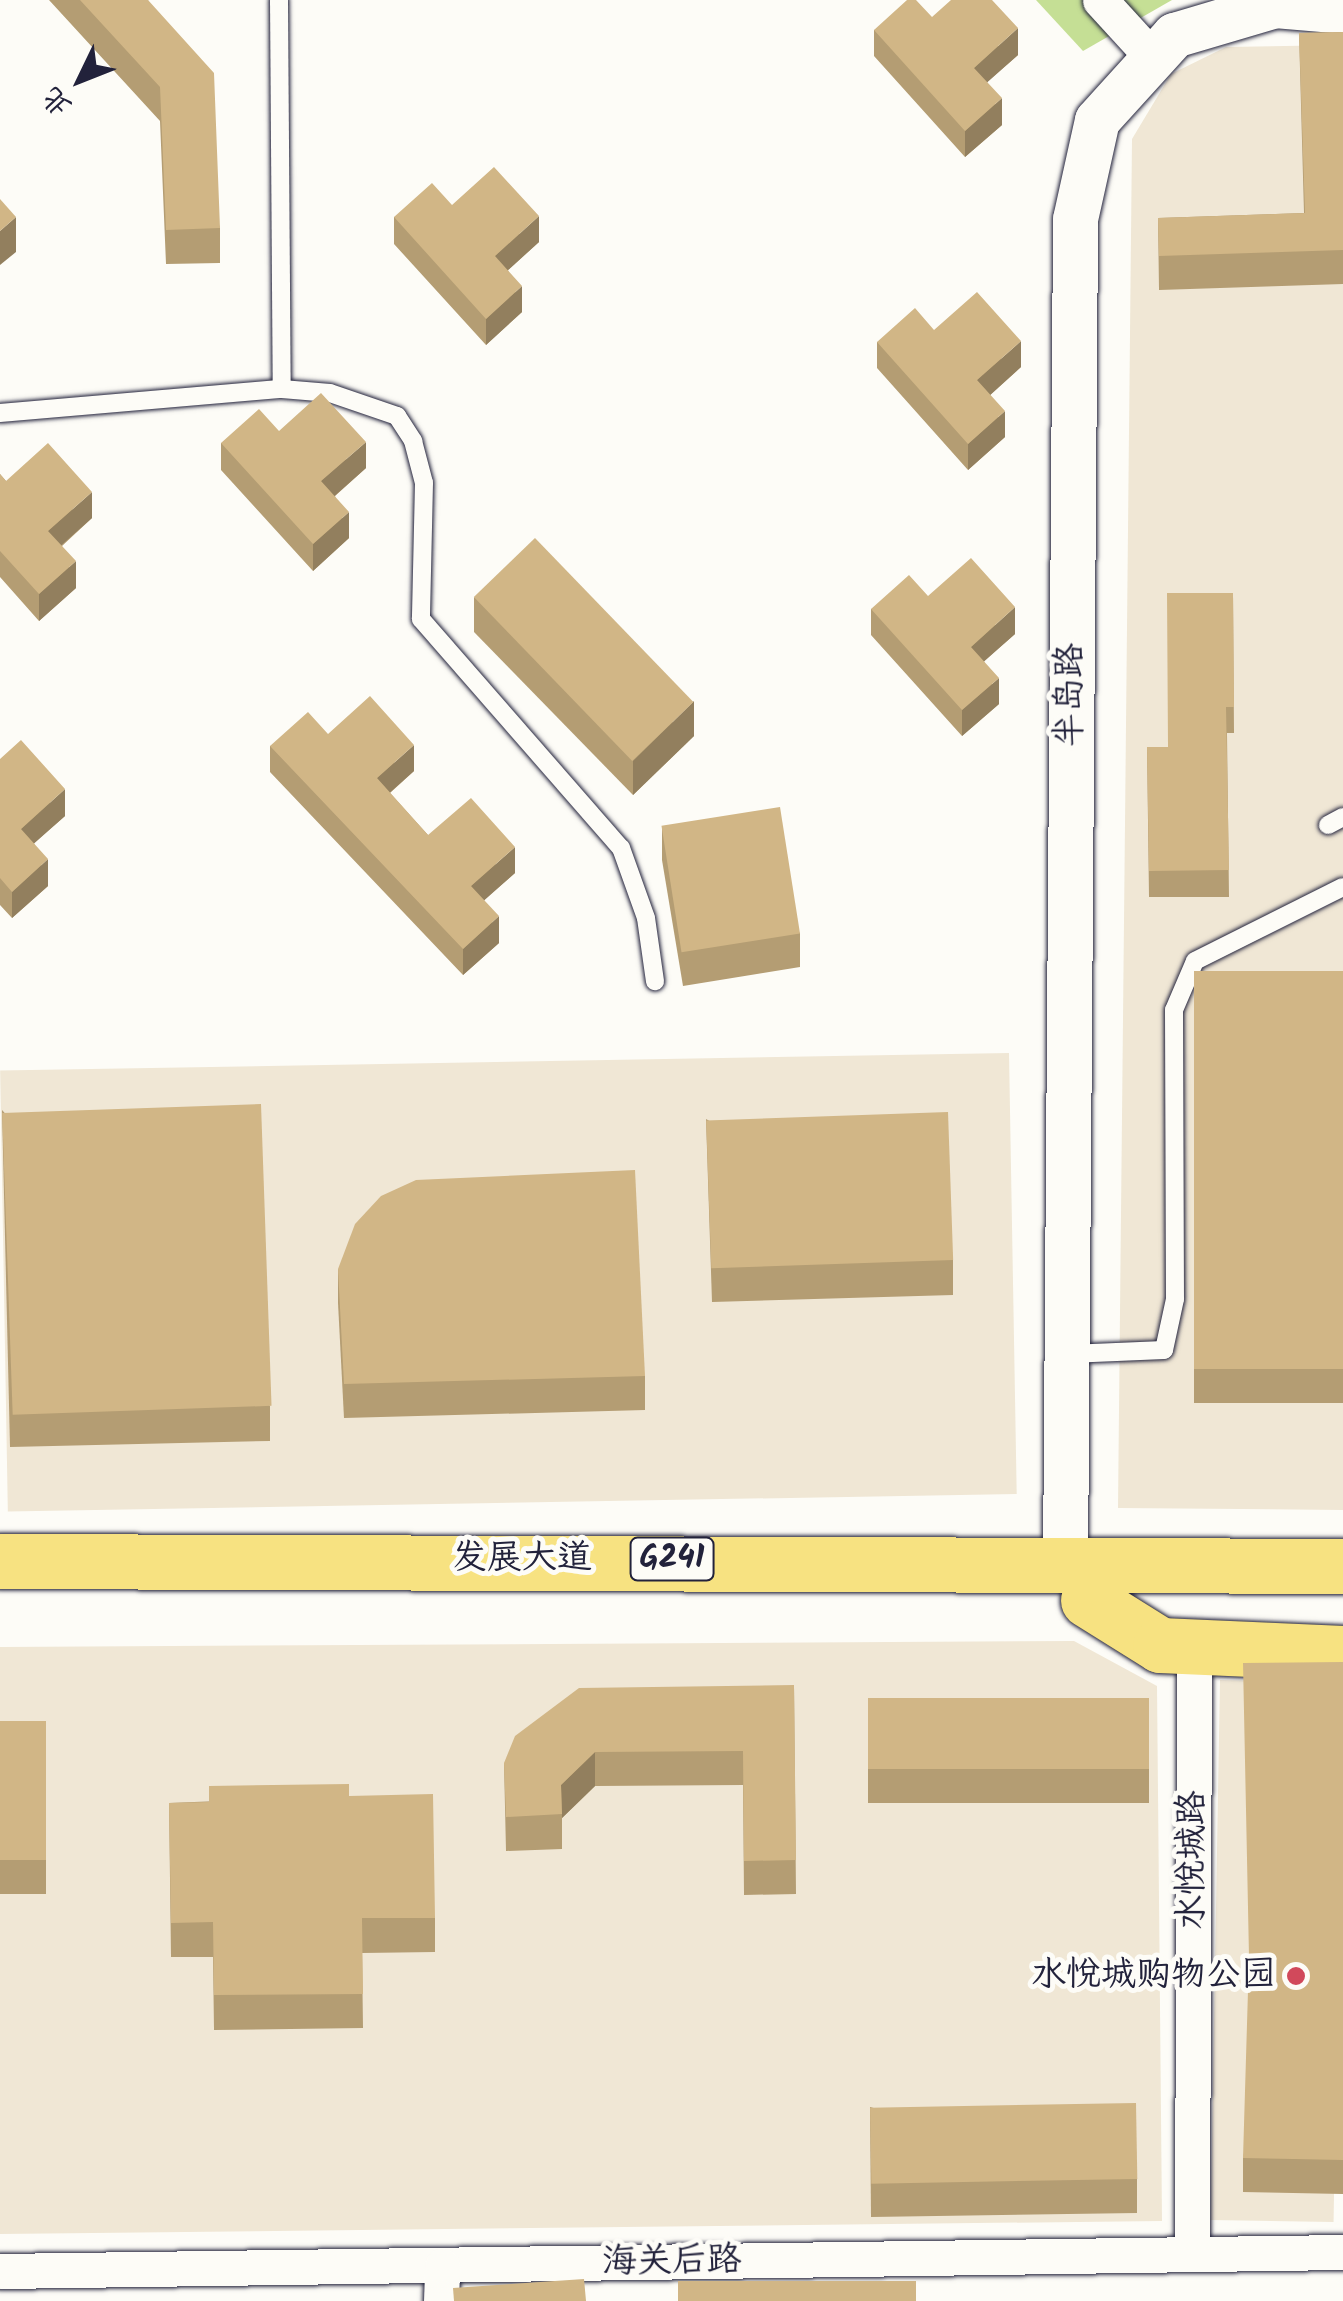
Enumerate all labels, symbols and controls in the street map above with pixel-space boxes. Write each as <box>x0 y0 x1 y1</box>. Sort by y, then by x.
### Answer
north arrow <box>30 30 130 130</box>
text: 北 <box>32 75 84 126</box>
street label: 半岛路 <box>1050 643 1092 747</box>
road number: G241 <box>630 1532 714 1586</box>
street label: 发展大道 <box>452 1538 592 1580</box>
street label: 水悦城路 <box>1172 1790 1214 1930</box>
place label: 水悦城购物公园 <box>1031 1955 1276 1997</box>
marker: 水悦城购物公园 <box>1285 1965 1307 1987</box>
street label: 海关后路 <box>602 2240 742 2284</box>

